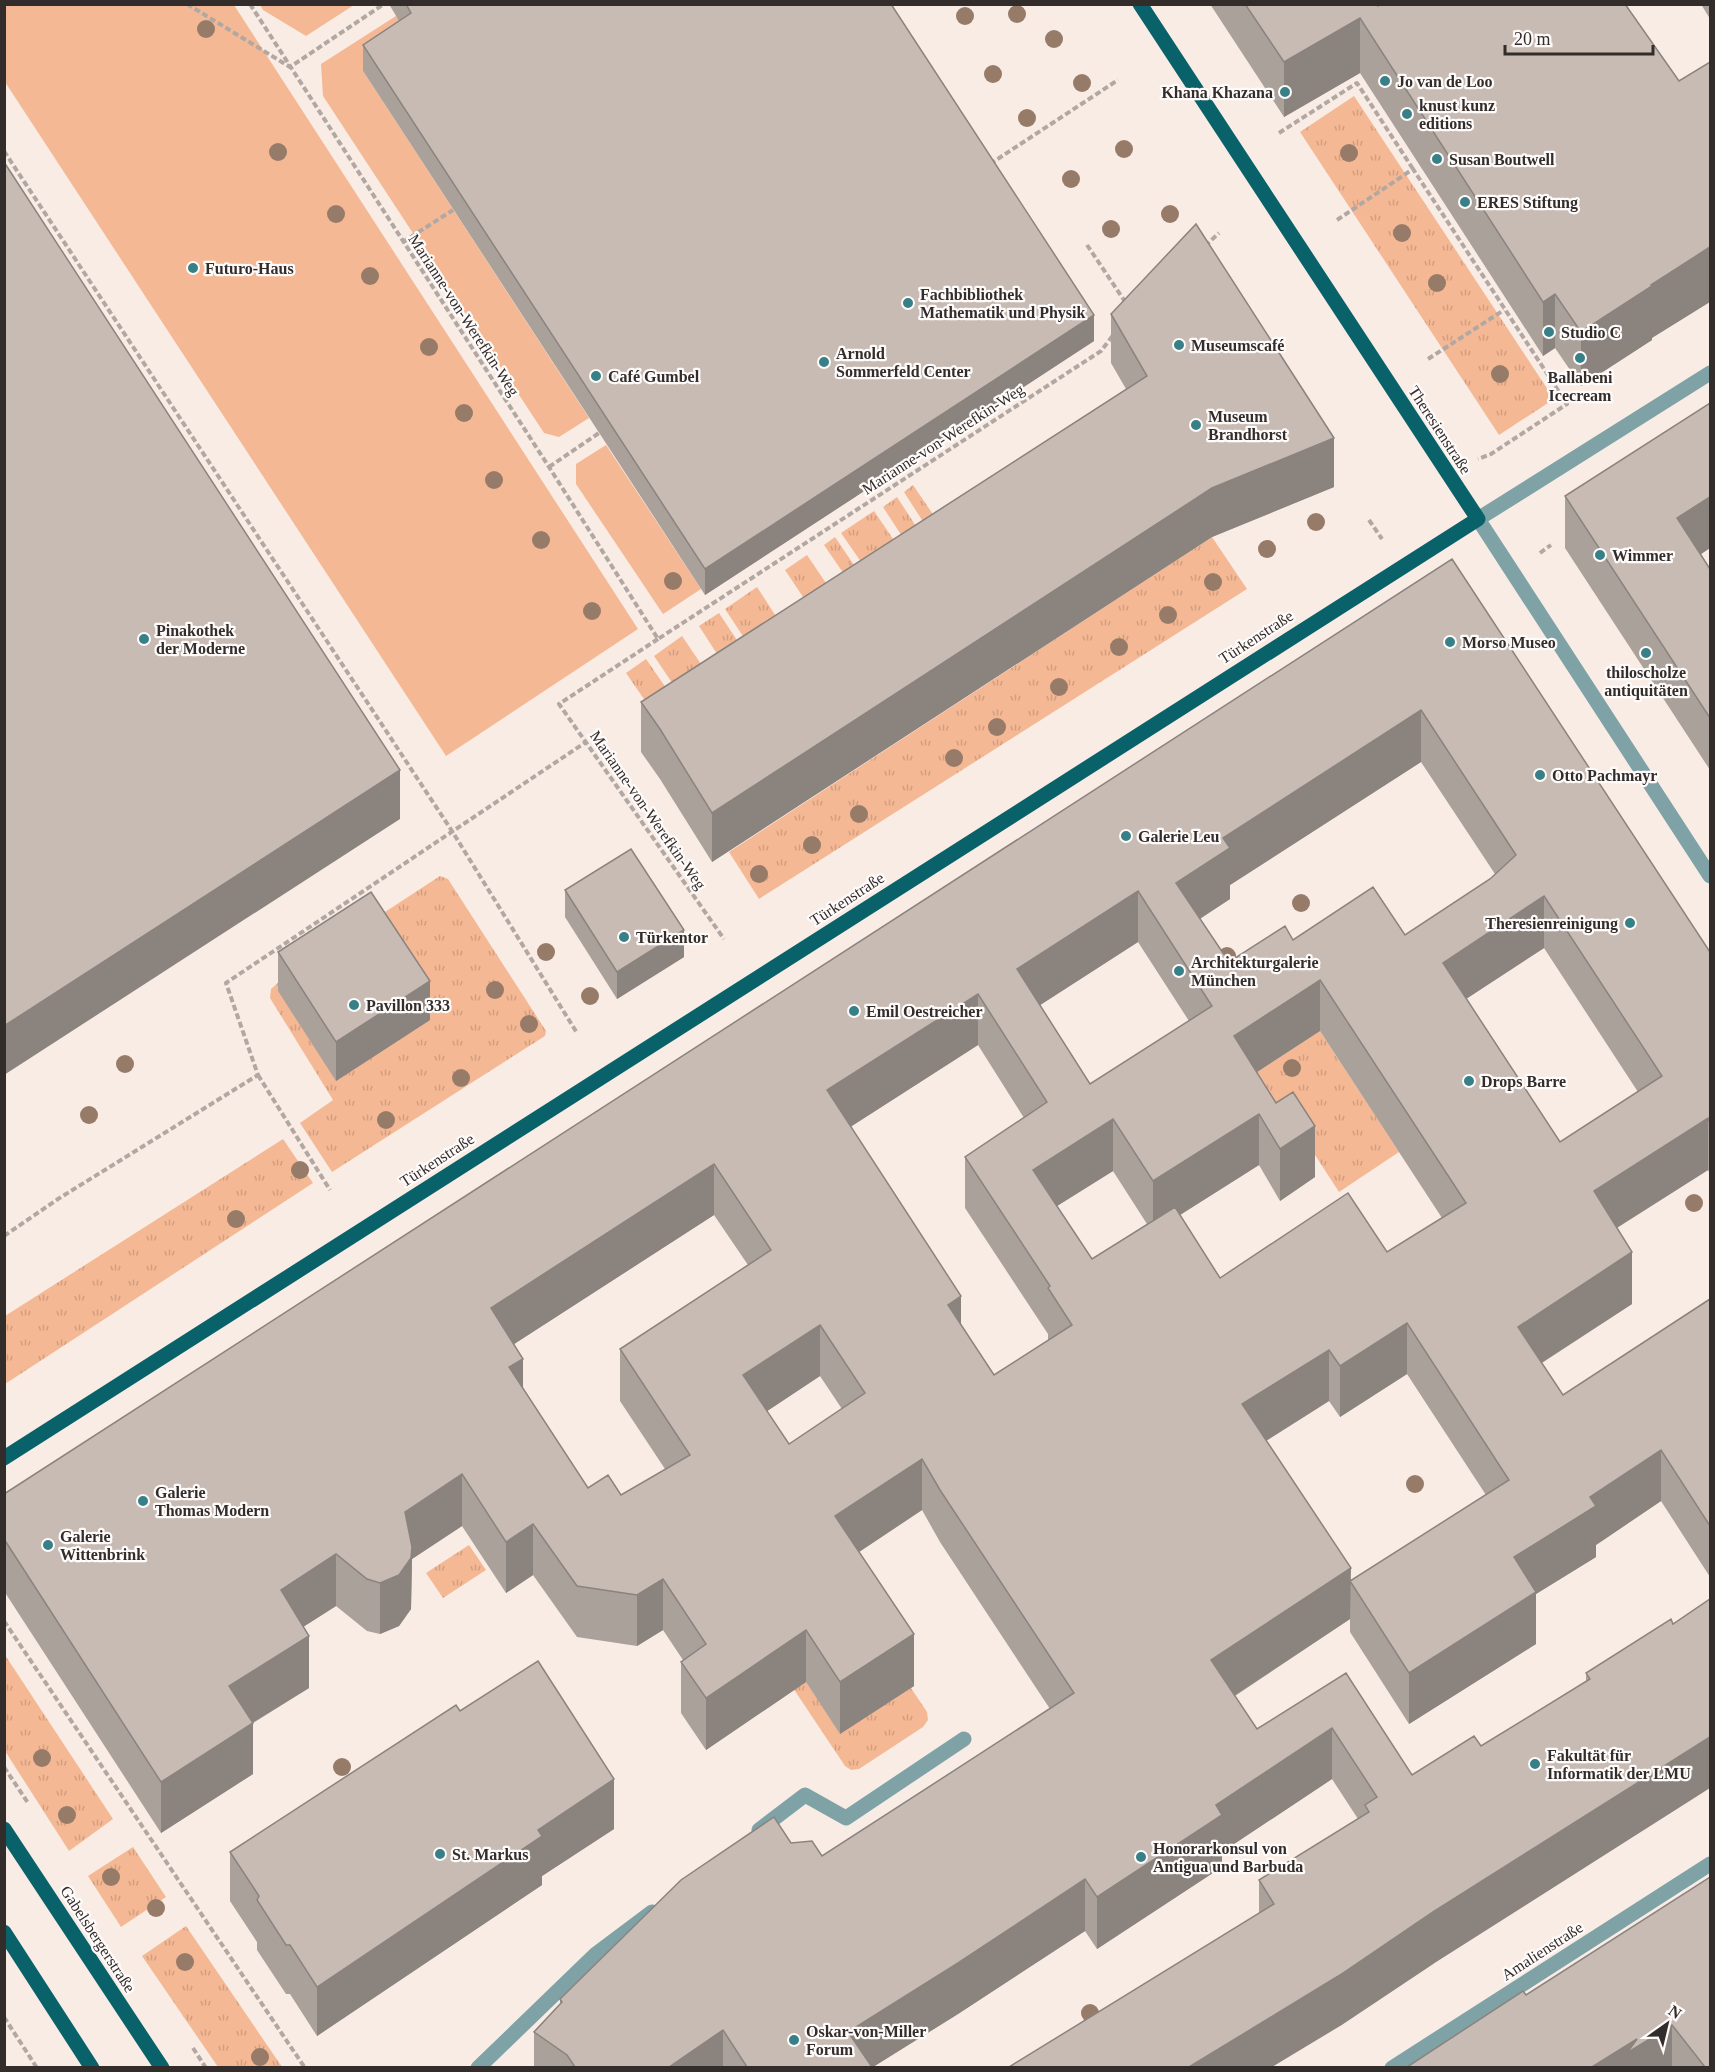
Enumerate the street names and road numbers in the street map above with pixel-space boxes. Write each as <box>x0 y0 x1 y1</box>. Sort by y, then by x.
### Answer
street label: Marianne-von-Werefkin-Weg <box>404 231 523 400</box>
street label: Marianne-von-Werefkin-Weg <box>859 380 1028 499</box>
street label: Theresienstraße <box>1405 383 1475 477</box>
street label: Türkenstraße <box>1216 607 1296 667</box>
street label: Marianne-von-Werefkin-Weg <box>586 728 709 893</box>
street label: Türkenstraße <box>807 869 887 929</box>
street label: Türkenstraße <box>397 1130 477 1190</box>
street label: Gabelsbergerstraße <box>56 1883 139 1996</box>
street label: Amalienstraße <box>1498 1918 1586 1984</box>

